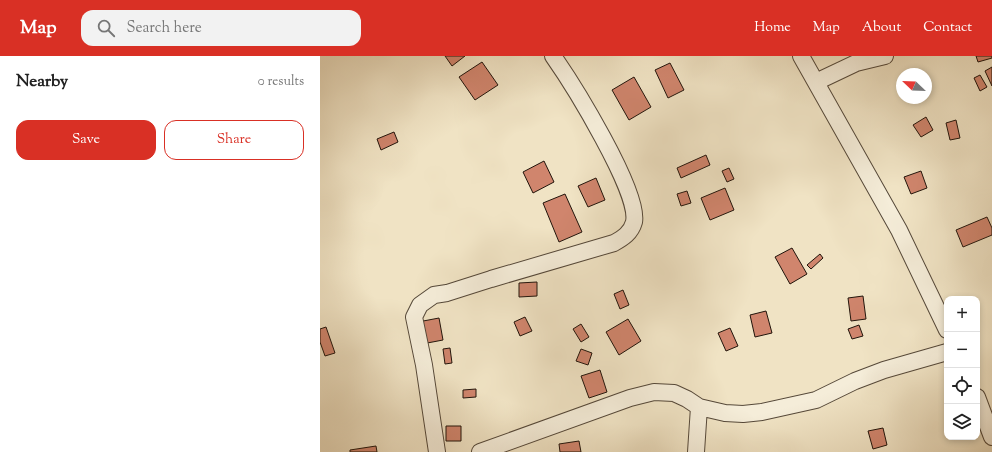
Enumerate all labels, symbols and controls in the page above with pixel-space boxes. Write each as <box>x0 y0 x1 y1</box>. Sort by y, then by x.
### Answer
search box <box>81 10 361 46</box>
text: Map <box>20 15 57 42</box>
icon: search <box>95 17 117 39</box>
text: Search here <box>127 18 202 39</box>
text: Home <box>754 18 791 38</box>
text: Map <box>813 18 840 38</box>
text: About <box>862 18 901 38</box>
text: Contact <box>923 18 972 38</box>
north arrow <box>896 68 932 104</box>
text: Nearby <box>16 70 68 94</box>
text: 0 results <box>258 73 304 91</box>
button: Save <box>16 120 156 160</box>
button: Share <box>164 120 304 160</box>
map controls <box>944 296 980 440</box>
button: + <box>944 296 980 332</box>
button: − <box>944 332 980 368</box>
button: locate <box>944 368 980 404</box>
button: layers <box>944 404 980 440</box>

